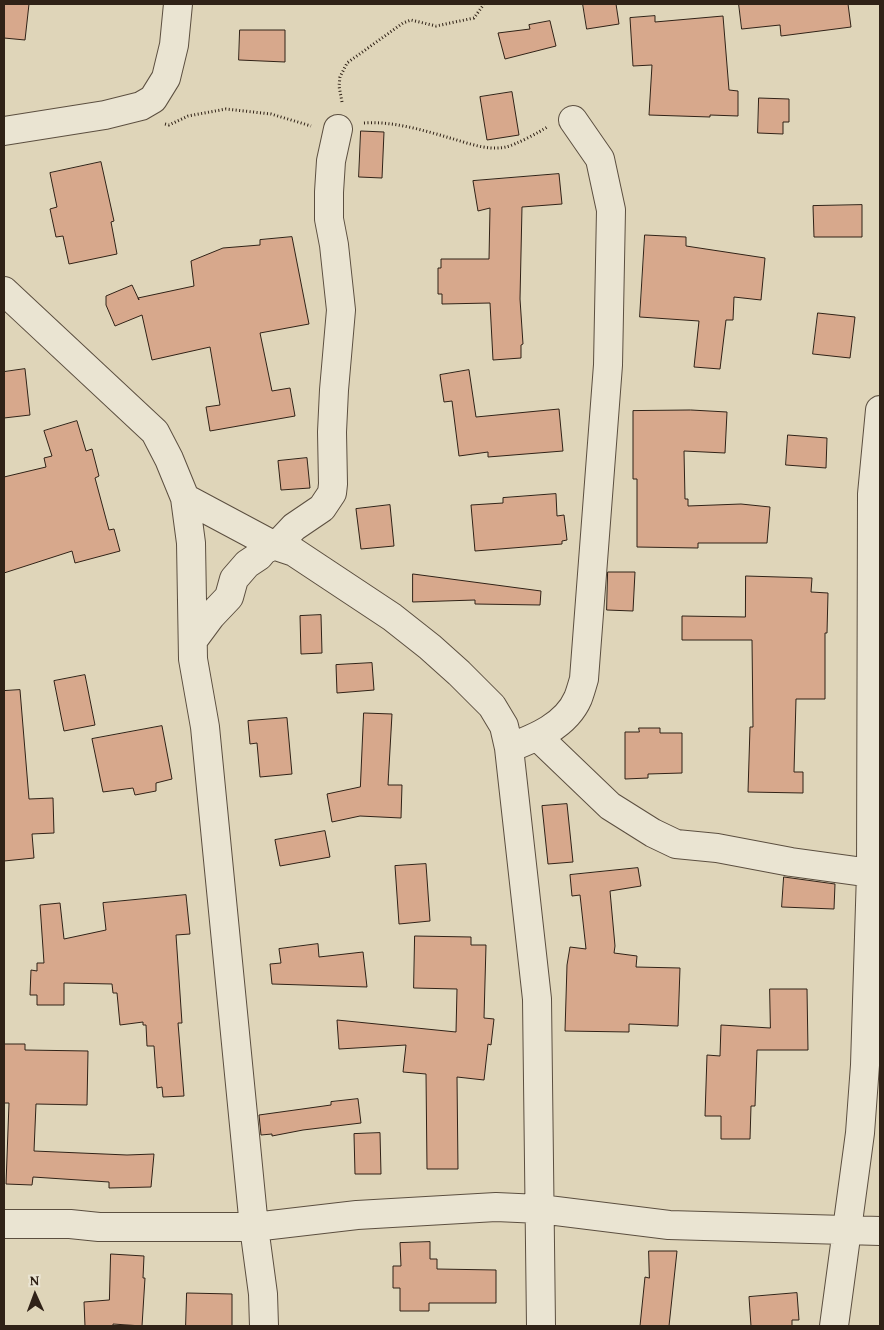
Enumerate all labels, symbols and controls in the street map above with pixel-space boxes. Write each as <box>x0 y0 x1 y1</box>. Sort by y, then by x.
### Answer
north arrow <box>10 1270 60 1320</box>
text: N <box>29 1270 39 1290</box>

